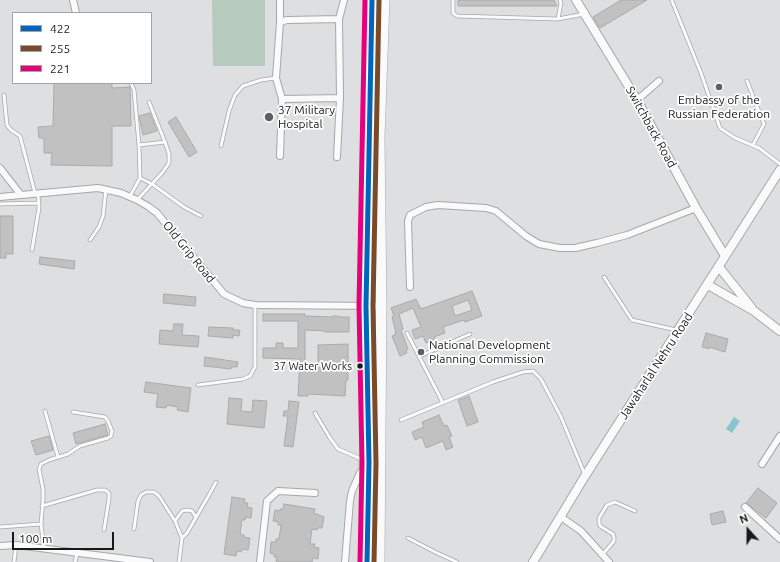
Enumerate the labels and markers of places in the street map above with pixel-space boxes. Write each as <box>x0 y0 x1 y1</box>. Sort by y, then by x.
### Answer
marker: Embassy of the Russian Federation <box>714 82 724 92</box>
place label: Embassy of the Russian Federation <box>668 93 770 121</box>
place label: 37 Military Hospital <box>278 103 335 131</box>
marker: 37 Military Hospital <box>263 111 275 123</box>
place label: National Development Planning Commission <box>429 338 551 366</box>
marker: National Development Planning Commission <box>416 347 426 357</box>
place label: 37 Water Works <box>273 359 352 373</box>
marker: 37 Water Works <box>355 361 365 371</box>

